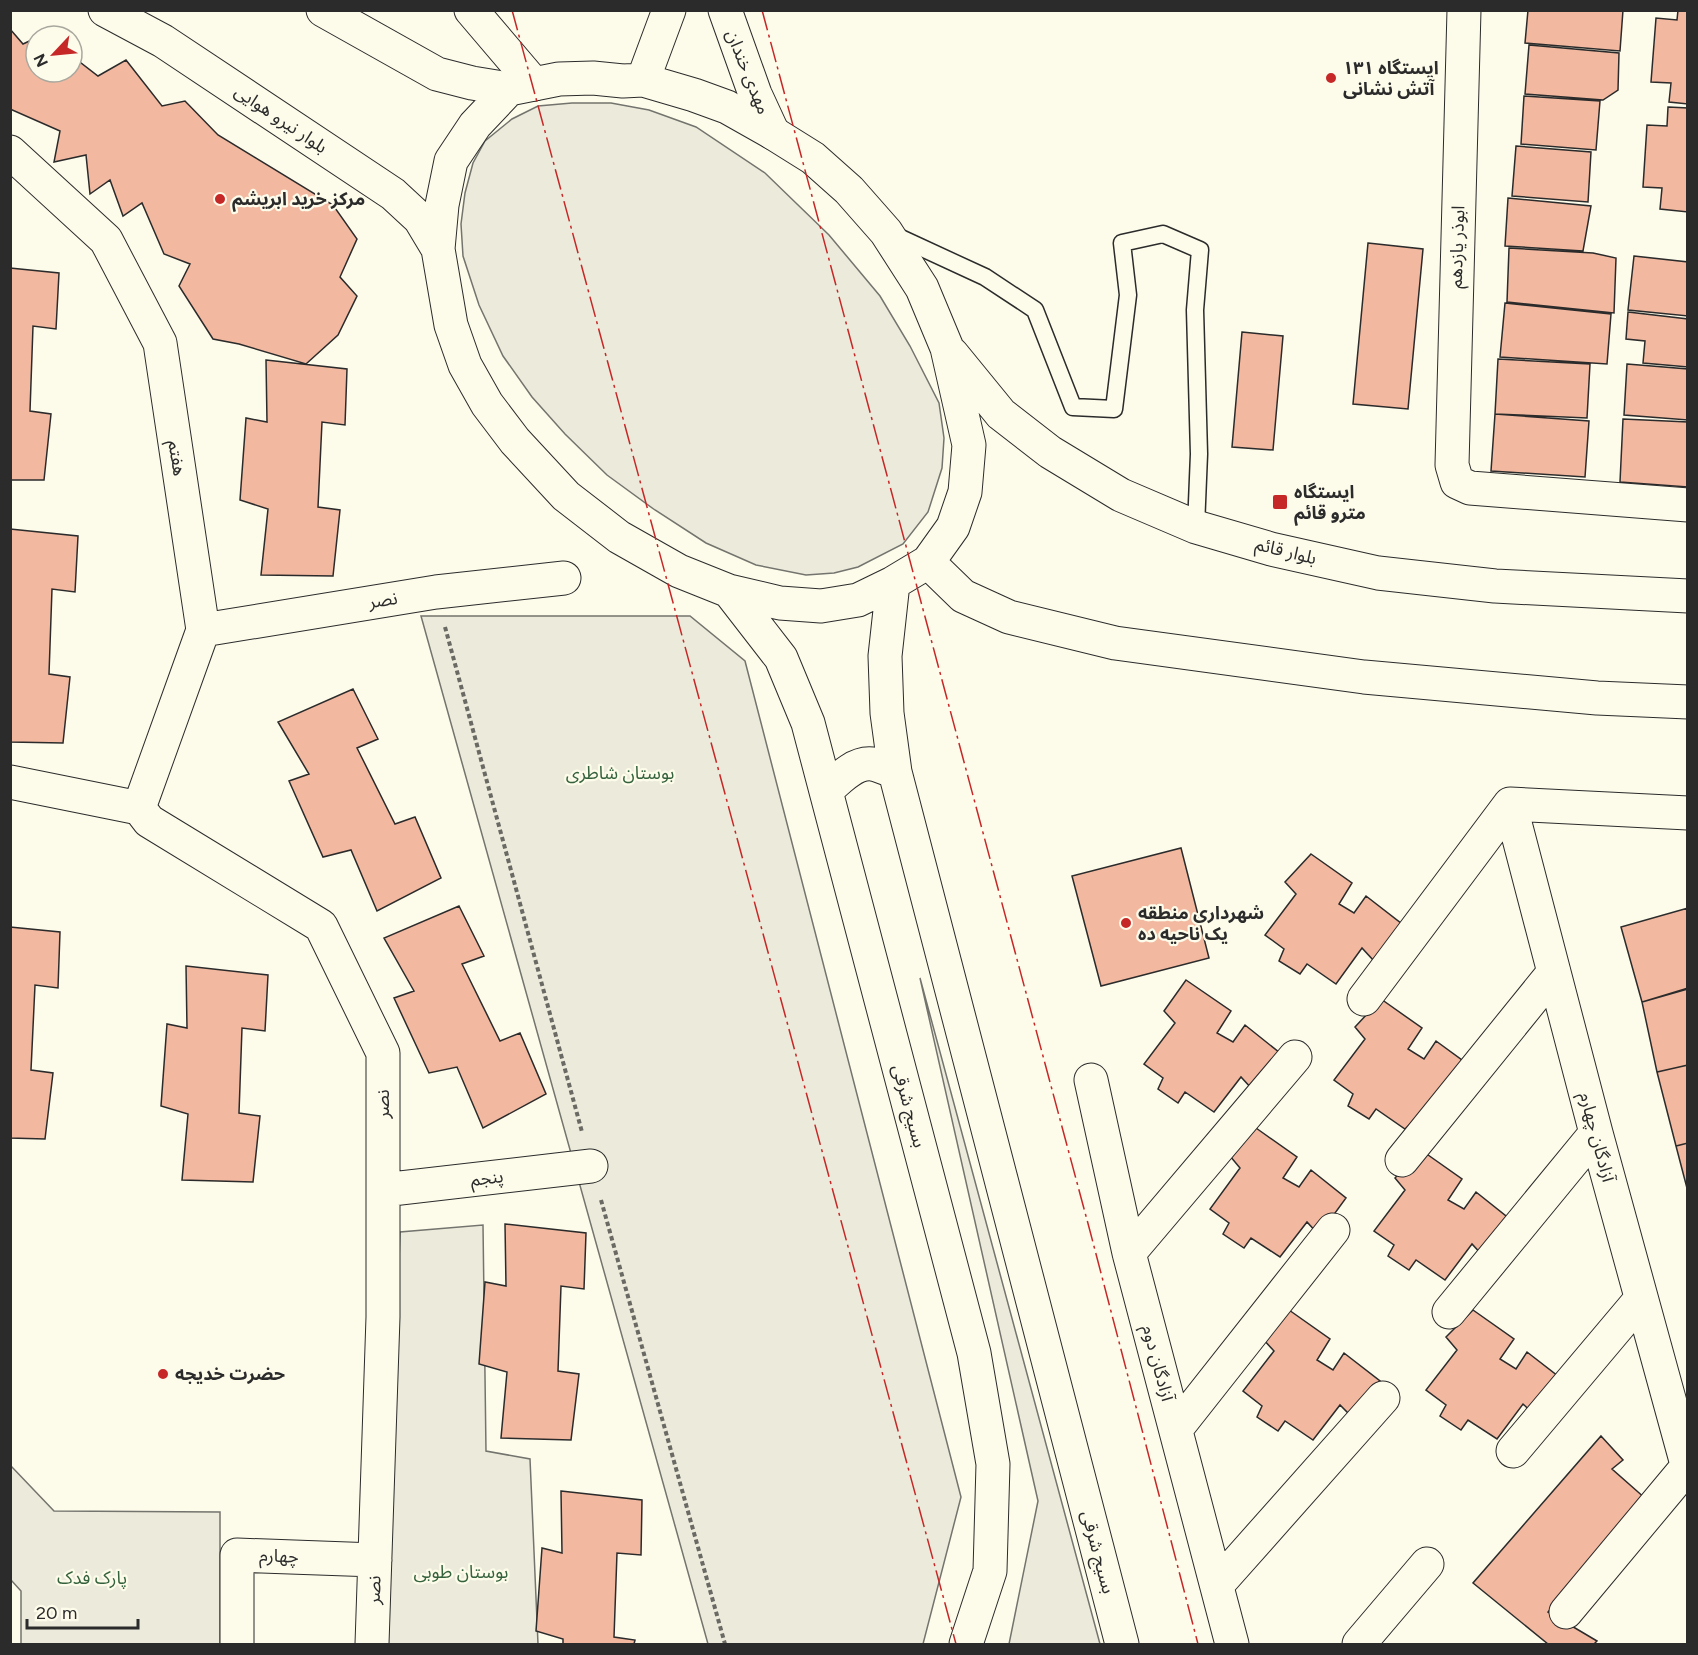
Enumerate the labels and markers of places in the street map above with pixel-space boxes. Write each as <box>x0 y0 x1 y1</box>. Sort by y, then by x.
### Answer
place label: ایستگاه ۱۳۱ آتش نشانی <box>1343 57 1439 100</box>
marker: ایستگاه ۱۳۱ آتش نشانی <box>1324 71 1338 85</box>
place label: مرکز خرید ابریشم <box>232 188 365 212</box>
marker: مرکز خرید ابریشم <box>213 192 227 206</box>
place label: ایستگاه مترو قائم <box>1294 481 1366 526</box>
marker: ایستگاه مترو قائم <box>1271 493 1289 511</box>
place label: شهرداری منطقه یک ناحیه ده <box>1138 902 1264 945</box>
marker: شهرداری منطقه یک ناحیه ده <box>1119 916 1133 930</box>
place label: حضرت خدیجه <box>175 1363 285 1385</box>
marker: حضرت خدیجه <box>156 1367 170 1381</box>

